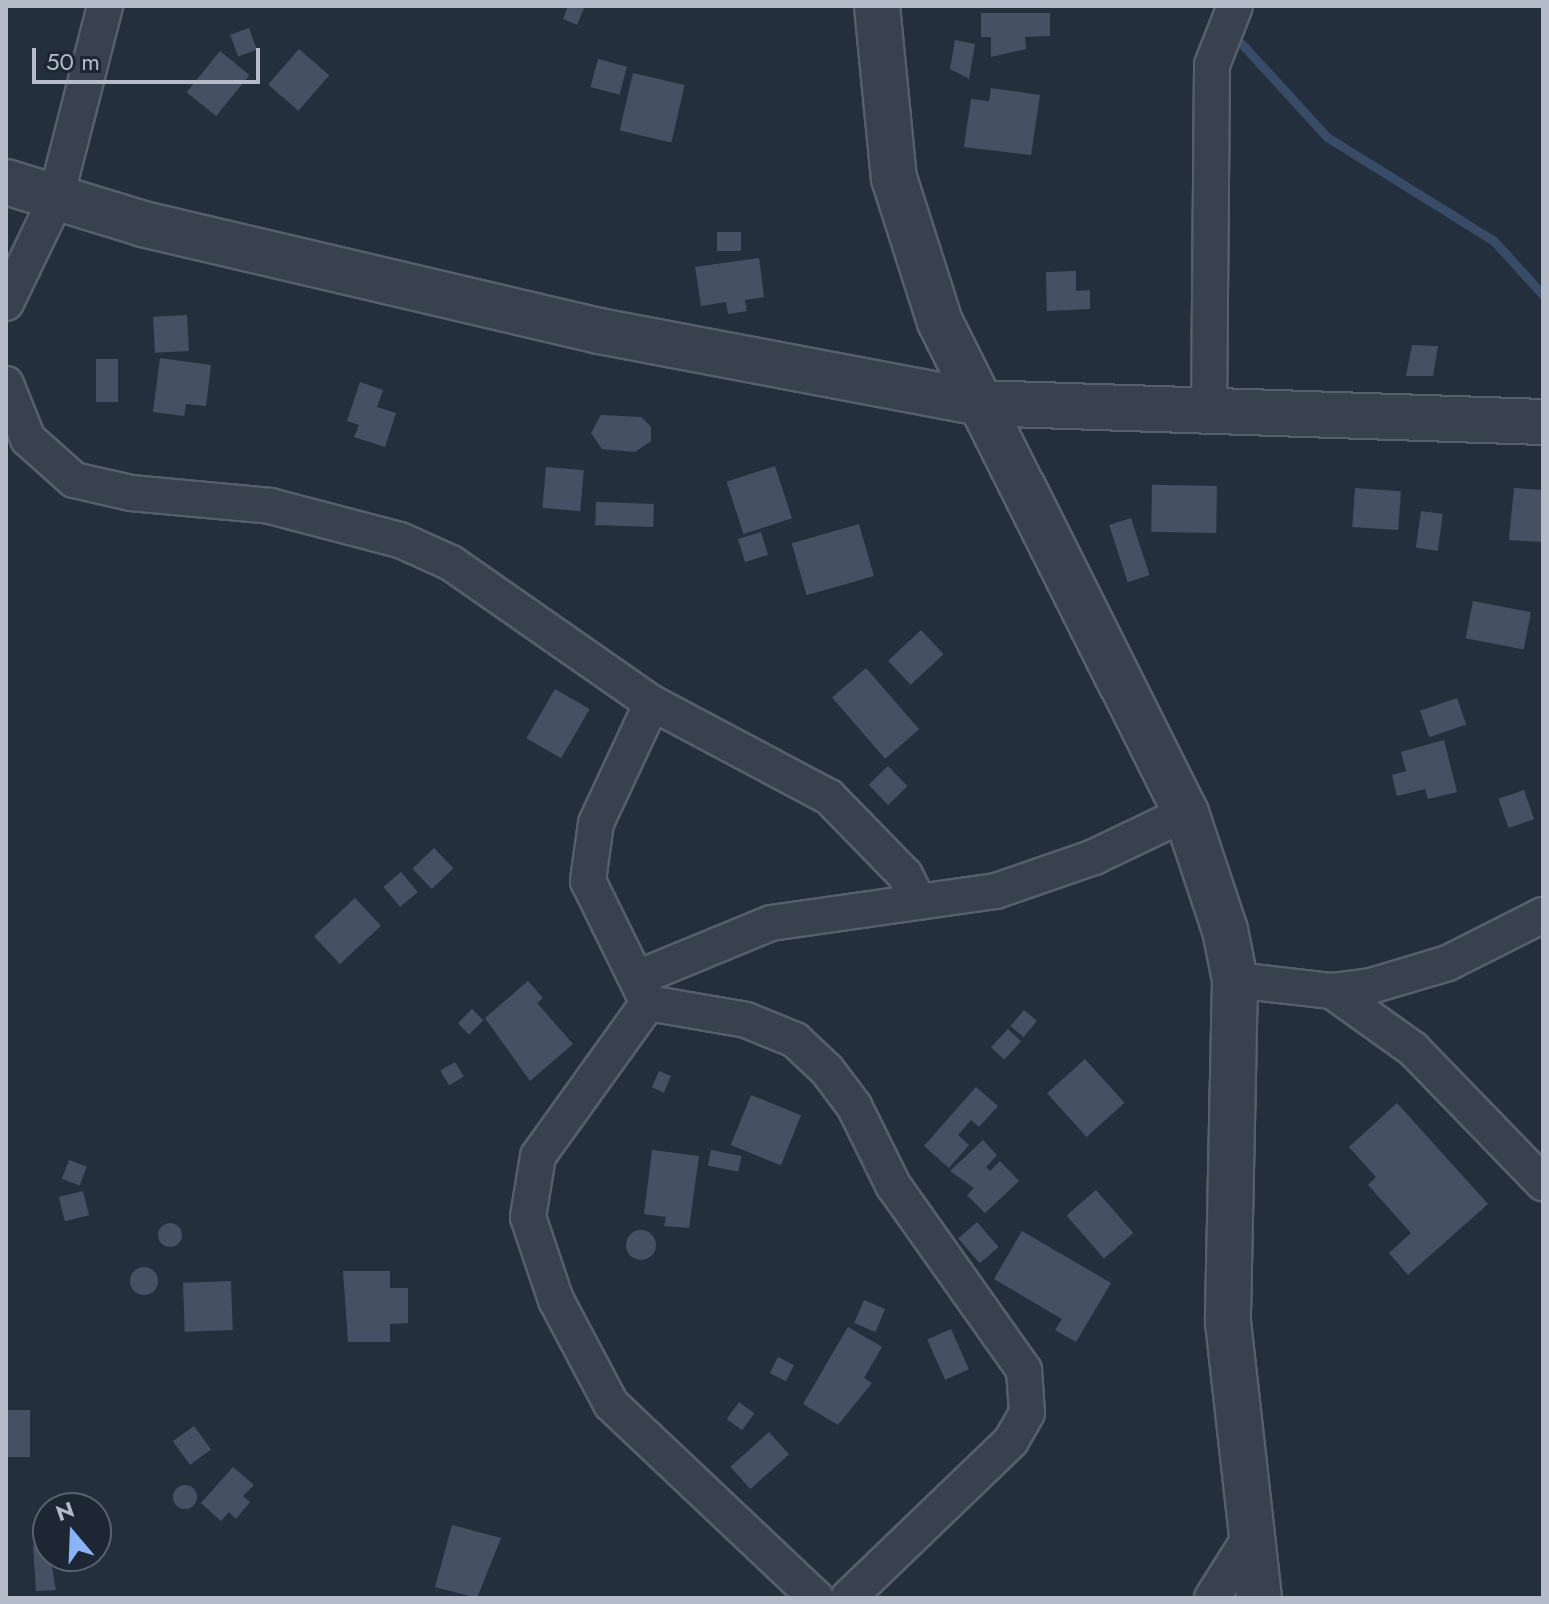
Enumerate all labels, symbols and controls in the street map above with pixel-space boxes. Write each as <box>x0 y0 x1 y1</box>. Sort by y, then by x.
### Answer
scale bar <box>36 32 264 82</box>
text: 50 m <box>46 44 100 79</box>
north arrow <box>32 1492 112 1572</box>
text: N <box>51 1493 78 1529</box>

